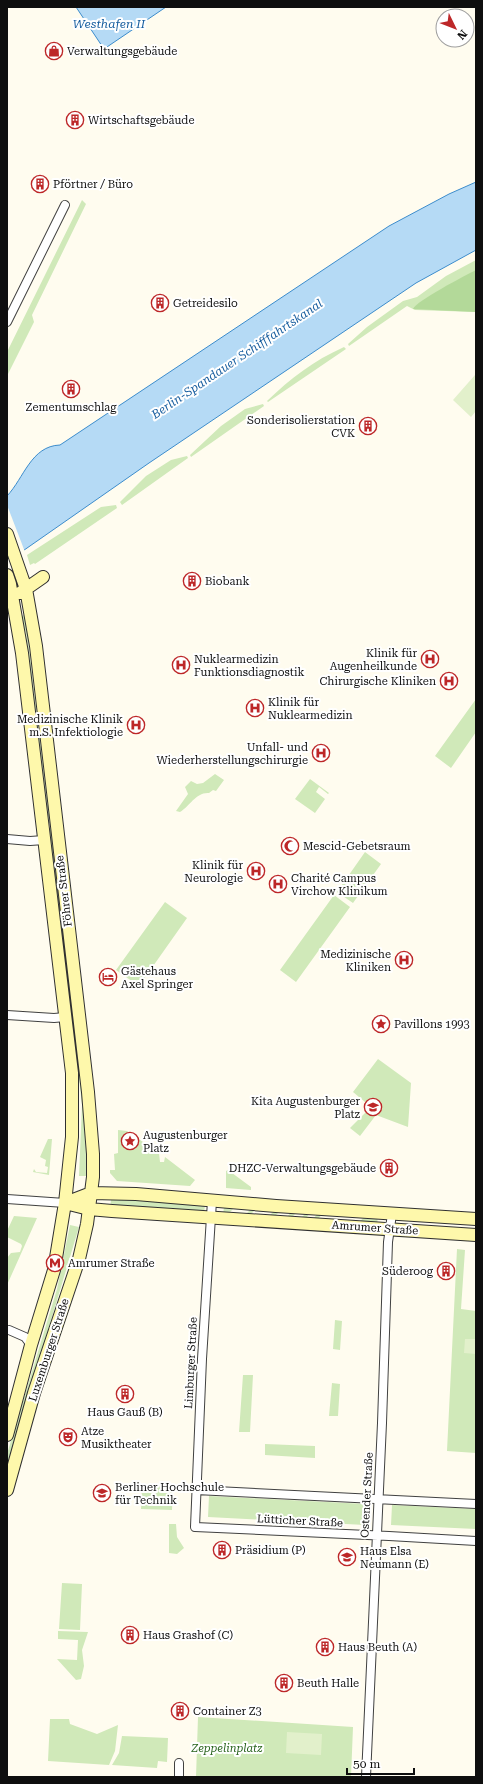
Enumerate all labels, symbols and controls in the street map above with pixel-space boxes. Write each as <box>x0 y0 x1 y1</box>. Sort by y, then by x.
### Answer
north arrow <box>435 8 475 48</box>
water label: Westhafen II <box>73 17 146 31</box>
text: N <box>454 27 470 42</box>
shop icon: Verwaltungsgebäude <box>44 41 64 61</box>
place label: Verwaltungsgebäude <box>67 45 177 58</box>
building icon: Wirtschaftsgebäude <box>65 110 85 130</box>
place label: Wirtschaftsgebäude <box>88 114 194 127</box>
building icon: Pförtner / Büro <box>30 174 50 194</box>
place label: Pförtner / Büro <box>53 178 133 191</box>
building icon: Getreidesilo <box>150 293 170 313</box>
water label: Berlin-Spandauer Schifffahrtskanal <box>148 296 325 422</box>
place label: Getreidesilo <box>173 297 238 310</box>
building icon: Zementumschlag <box>61 379 81 399</box>
place label: Zementumschlag <box>25 401 117 414</box>
place label: Sonderisolierstation CVK <box>247 414 355 440</box>
building icon: Sonderisolierstation CVK <box>358 416 378 436</box>
building icon: Biobank <box>182 571 202 591</box>
place label: Biobank <box>205 575 249 588</box>
place label: Klinik für Augenheilkunde <box>330 647 417 673</box>
hospital icon: Klinik für Augenheilkunde <box>420 649 440 669</box>
place label: Nuklearmedizin Funktionsdiagnostik <box>194 653 304 679</box>
hospital icon: Nuklearmedizin Funktionsdiagnostik <box>171 655 191 675</box>
hospital icon: Chirurgische Kliniken <box>439 671 459 691</box>
place label: Chirurgische Kliniken <box>319 675 436 688</box>
place label: Klinik für Nuklearmedizin <box>268 696 353 722</box>
hospital icon: Klinik für Nuklearmedizin <box>245 698 265 718</box>
place label: Medizinische Klinik m.S. Infektiologie <box>17 713 123 739</box>
hospital icon: Medizinische Klinik m.S. Infektiologie <box>126 715 146 735</box>
place label: Unfall- und Wiederherstellungschirurgie <box>156 741 308 767</box>
hospital icon: Unfall- und Wiederherstellungschirurgie <box>311 743 331 763</box>
mosque icon: Mescid-Gebetsraum <box>280 836 300 856</box>
place label: Mescid-Gebetsraum <box>303 840 411 853</box>
street label: Föhrer Straße <box>53 855 75 927</box>
place label: Klinik für Neurologie <box>184 859 243 885</box>
hospital icon: Klinik für Neurologie <box>246 861 266 881</box>
place label: Charité Campus Virchow Klinikum <box>291 872 388 898</box>
hospital icon: Charité Campus Virchow Klinikum <box>268 874 288 894</box>
place label: Medizinische Kliniken <box>320 948 391 974</box>
hospital icon: Medizinische Kliniken <box>394 950 414 970</box>
place label: Gästehaus Axel Springer <box>121 965 193 991</box>
hotel icon: Gästehaus Axel Springer <box>98 967 118 987</box>
place icon: Pavillons 1993 <box>371 1014 391 1034</box>
place label: Pavillons 1993 <box>394 1018 470 1031</box>
place label: Kita Augustenburger Platz <box>251 1095 360 1121</box>
school or university icon: Kita Augustenburger Platz <box>363 1097 383 1117</box>
place label: Augustenburger Platz <box>143 1129 228 1155</box>
place icon: Augustenburger Platz <box>120 1131 140 1151</box>
building icon: DHZC-Verwaltungsgebäude <box>379 1158 399 1178</box>
place label: DHZC-Verwaltungsgebäude <box>229 1162 376 1175</box>
street label: Amrumer Straße <box>331 1218 419 1238</box>
metro station icon: Amrumer Straße <box>45 1253 65 1273</box>
place label: Amrumer Straße <box>68 1257 155 1270</box>
building icon: Süderoog <box>436 1261 456 1281</box>
place label: Süderoog <box>382 1265 434 1278</box>
street label: Luxemburger Straße <box>26 1297 72 1403</box>
street label: Limburger Straße <box>182 1317 200 1409</box>
building icon: Haus Gauß (B) <box>115 1384 135 1404</box>
place label: Haus Gauß (B) <box>87 1406 163 1419</box>
place label: Atze Musiktheater <box>81 1425 152 1451</box>
theatre icon: Atze Musiktheater <box>58 1427 78 1447</box>
street label: Ostender Straße <box>358 1452 376 1538</box>
place label: Berliner Hochschule für Technik <box>115 1481 224 1507</box>
school or university icon: Berliner Hochschule für Technik <box>92 1483 112 1503</box>
street label: Lütticher Straße <box>257 1512 343 1530</box>
building icon: Präsidium (P) <box>212 1540 232 1560</box>
place label: Präsidium (P) <box>235 1544 306 1557</box>
place label: Haus Elsa Neumann (E) <box>360 1545 429 1571</box>
school or university icon: Haus Elsa Neumann (E) <box>337 1547 357 1567</box>
building icon: Haus Grashof (C) <box>120 1625 140 1645</box>
place label: Haus Grashof (C) <box>143 1629 233 1642</box>
building icon: Haus Beuth (A) <box>315 1637 335 1657</box>
place label: Haus Beuth (A) <box>338 1641 417 1654</box>
building icon: Beuth Halle <box>274 1673 294 1693</box>
place label: Beuth Halle <box>297 1677 359 1690</box>
building icon: Container Z3 <box>170 1701 190 1721</box>
place label: Container Z3 <box>193 1705 262 1718</box>
park label: Zeppelinplatz <box>190 1742 263 1755</box>
scale bar <box>347 1750 414 1776</box>
text: 50 m <box>353 1757 380 1771</box>

